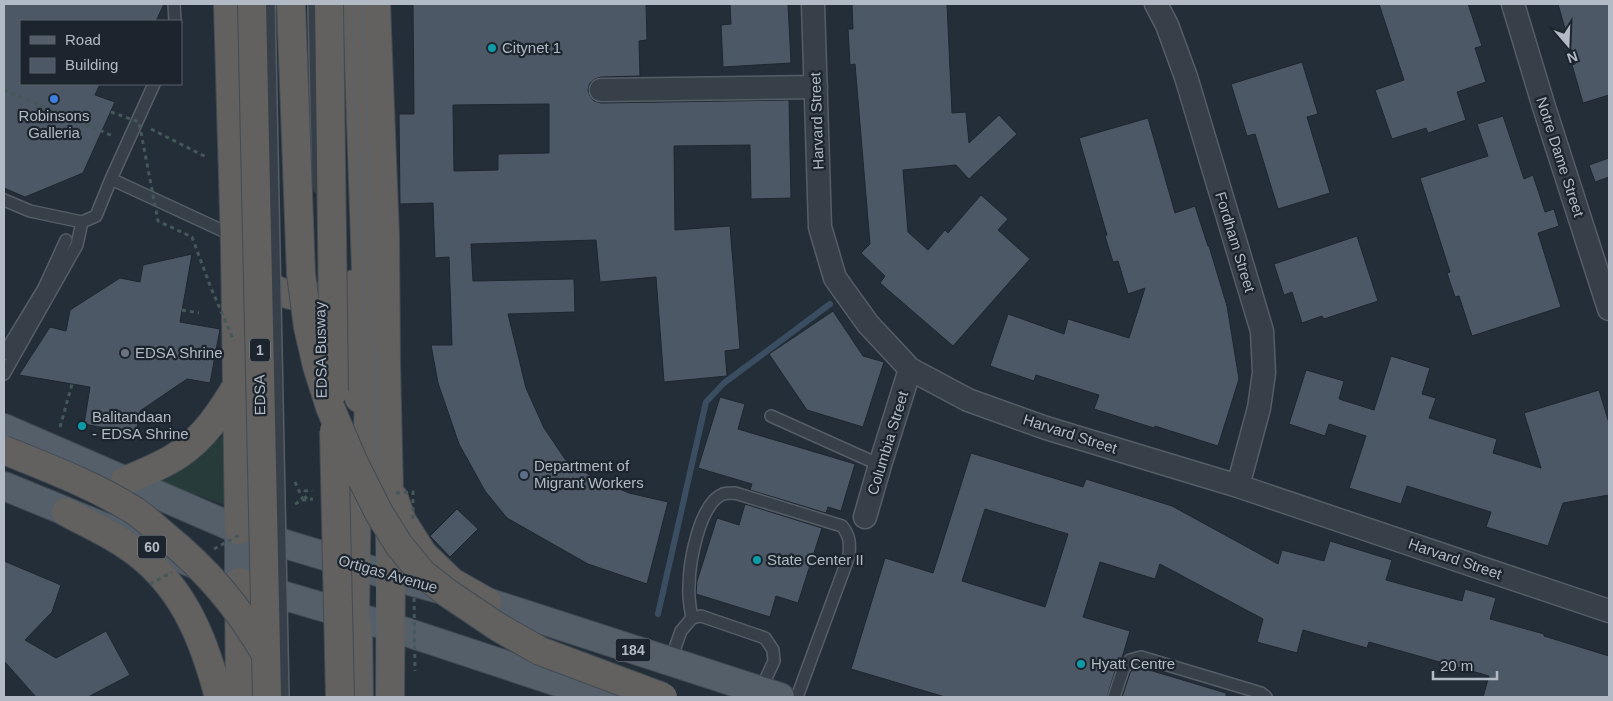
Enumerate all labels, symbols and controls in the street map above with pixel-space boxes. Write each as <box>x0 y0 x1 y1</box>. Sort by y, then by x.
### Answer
legend <box>20 20 182 85</box>
north arrow <box>1543 20 1593 70</box>
text: Road <box>65 31 101 48</box>
place label: Citynet 1 <box>502 39 561 56</box>
marker: Citynet 1 <box>486 42 498 54</box>
text: N <box>1565 48 1580 67</box>
text: Building <box>65 56 118 73</box>
street label: Harvard Street <box>806 71 827 170</box>
marker: Robinsons Galleria <box>48 93 60 105</box>
street label: Notre Dame Street <box>1533 95 1588 220</box>
place label: Robinsons Galleria <box>19 107 89 141</box>
street label: Fordham Street <box>1212 190 1259 295</box>
street label: EDSA Busway <box>311 301 330 399</box>
road number: 1 <box>250 338 270 362</box>
place label: EDSA Shrine <box>135 344 223 361</box>
marker: EDSA Shrine <box>119 347 131 359</box>
street label: EDSA <box>251 374 268 416</box>
street label: Columbia Street <box>864 388 912 497</box>
place label: Balitandaan - EDSA Shrine <box>92 408 189 442</box>
street label: Harvard Street <box>1021 410 1120 457</box>
marker: Balitandaan - EDSA Shrine <box>76 420 88 432</box>
place label: Department of Migrant Workers <box>534 457 644 491</box>
marker: Department of Migrant Workers <box>518 469 530 481</box>
street label: Harvard Street <box>1406 535 1505 583</box>
road number: 60 <box>138 536 166 558</box>
street label: Ortigas Avenue <box>337 551 440 596</box>
place label: State Center II <box>767 551 864 568</box>
marker: State Center II <box>751 554 763 566</box>
road number: 184 <box>616 638 650 662</box>
scale bar <box>1433 648 1497 680</box>
place label: Hyatt Centre <box>1091 655 1175 672</box>
text: 20 m <box>1440 657 1473 674</box>
marker: Hyatt Centre <box>1075 658 1087 670</box>

